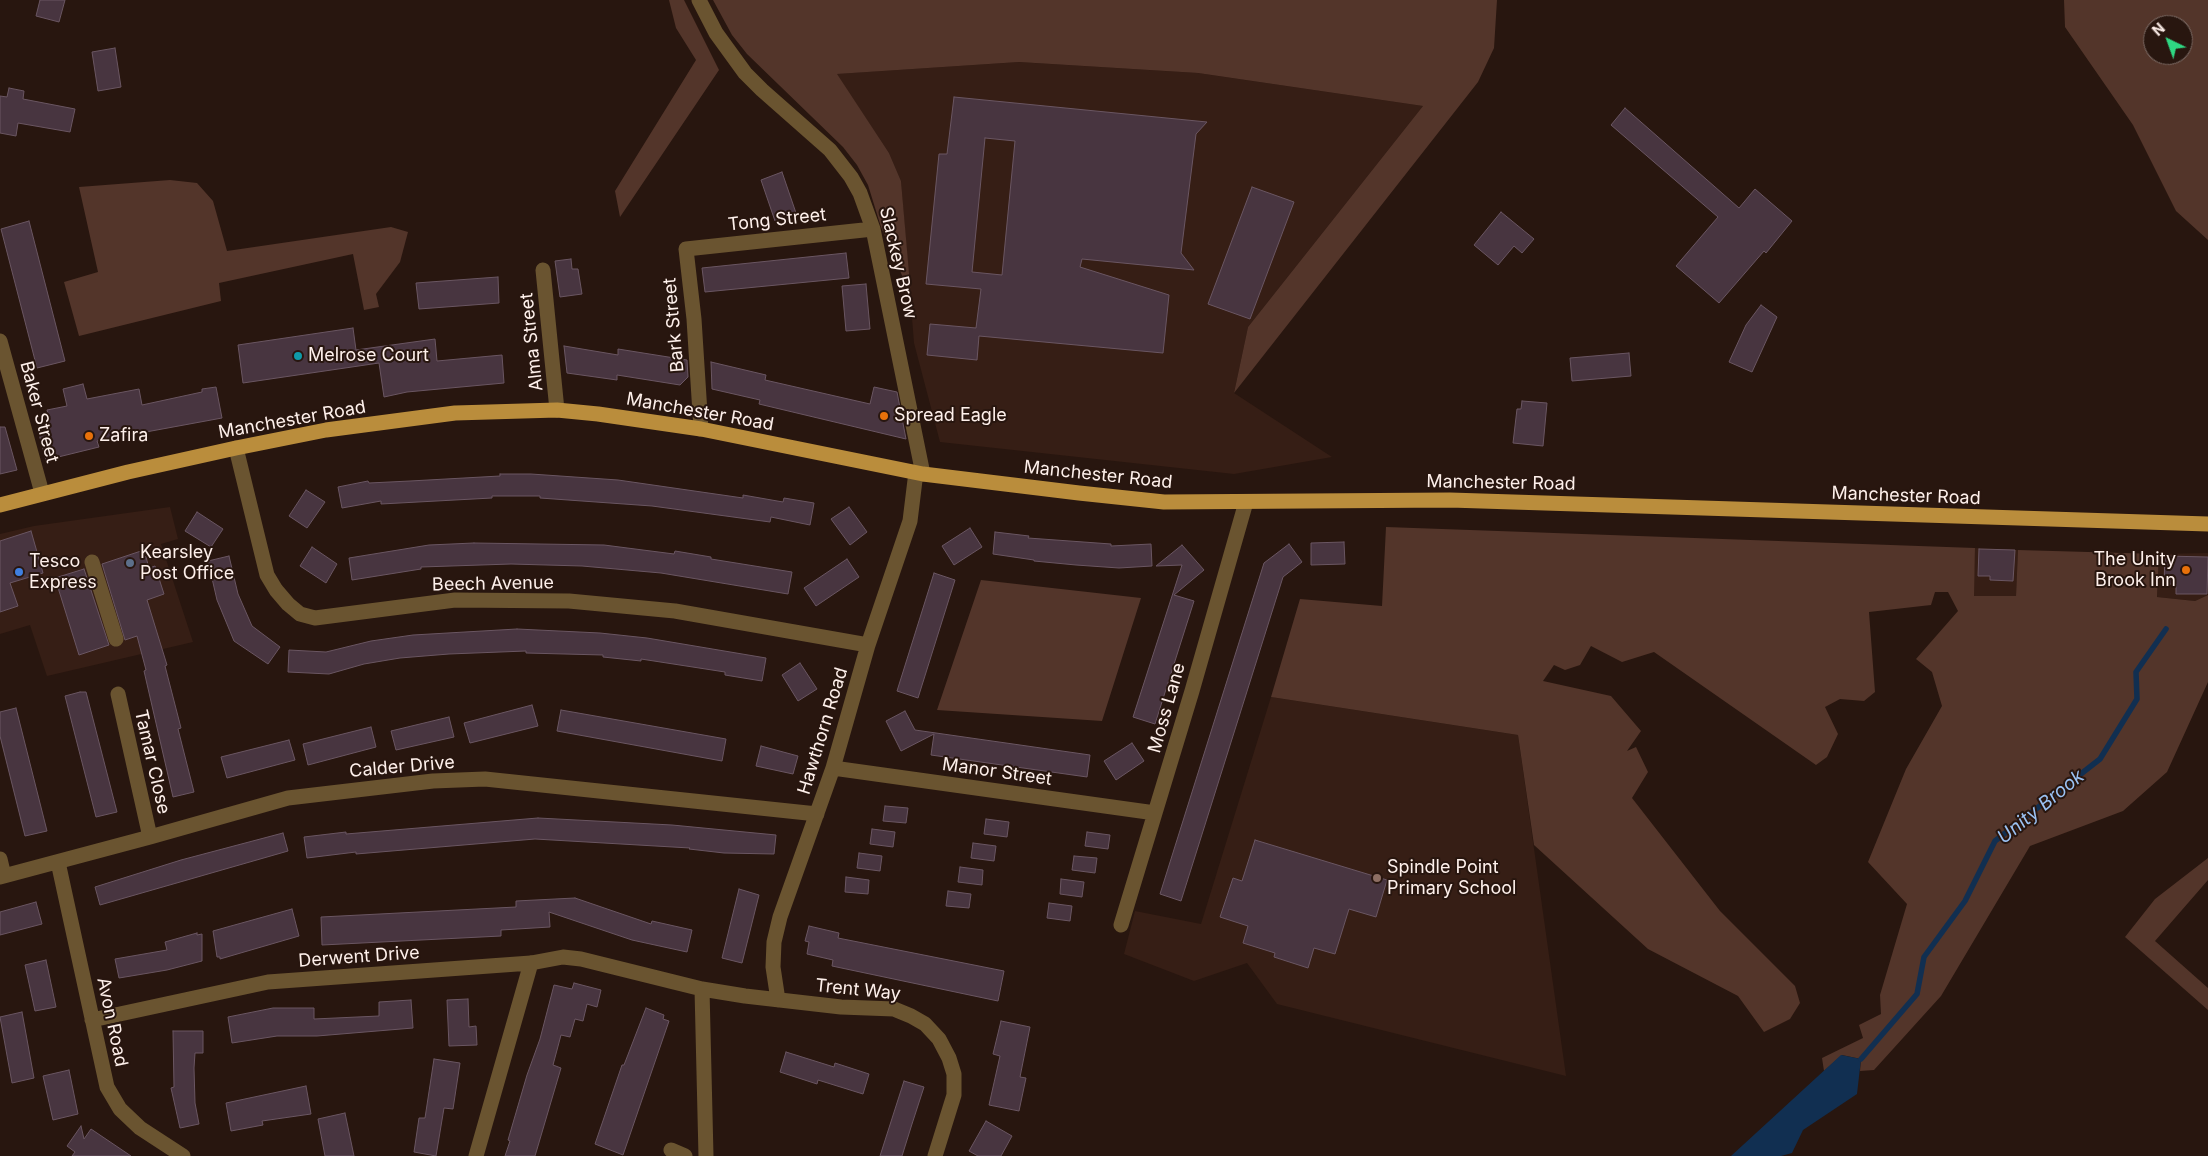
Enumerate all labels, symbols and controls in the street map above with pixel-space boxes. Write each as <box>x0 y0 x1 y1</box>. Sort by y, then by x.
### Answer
north arrow <box>2143 15 2193 65</box>
text: N <box>2149 19 2168 39</box>
street label: Tong Street <box>727 204 827 236</box>
street label: Slackey Brow <box>875 205 921 321</box>
street label: Bark Street <box>659 277 689 373</box>
street label: Alma Street <box>516 292 548 392</box>
place label: Melrose Court <box>308 345 429 367</box>
marker: Melrose Court <box>292 350 304 362</box>
street label: Baker Street <box>15 359 63 465</box>
street label: Manchester Road <box>625 388 775 436</box>
street label: Manchester Road <box>217 396 367 444</box>
place label: Spread Eagle <box>894 405 1007 427</box>
marker: Spread Eagle <box>878 410 890 422</box>
place label: Zafira <box>99 425 148 447</box>
marker: Zafira <box>83 430 95 442</box>
street label: Manchester Road <box>1023 456 1173 494</box>
street label: Manchester Road <box>1426 471 1576 495</box>
street label: Manchester Road <box>1831 483 1981 509</box>
place label: Kearsley Post Office <box>140 542 234 584</box>
place label: The Unity Brook Inn <box>2093 549 2176 592</box>
place label: Tesco Express <box>29 551 97 594</box>
marker: Kearsley Post Office <box>124 557 136 569</box>
marker: The Unity Brook Inn <box>2180 564 2192 576</box>
marker: Tesco Express <box>13 566 25 578</box>
street label: Beech Avenue <box>432 572 554 596</box>
street label: Moss Lane <box>1144 661 1190 755</box>
street label: Hawthorn Road <box>793 665 853 797</box>
street label: Tamar Close <box>130 708 174 816</box>
street label: Calder Drive <box>348 752 456 782</box>
street label: Manor Street <box>941 754 1053 790</box>
water label: Unity Brook <box>1993 765 2089 849</box>
place label: Spindle Point Primary School <box>1387 857 1516 900</box>
marker: Spindle Point Primary School <box>1371 872 1383 884</box>
street label: Derwent Drive <box>298 942 420 972</box>
street label: Avon Road <box>92 975 132 1069</box>
street label: Trent Way <box>814 975 902 1005</box>

